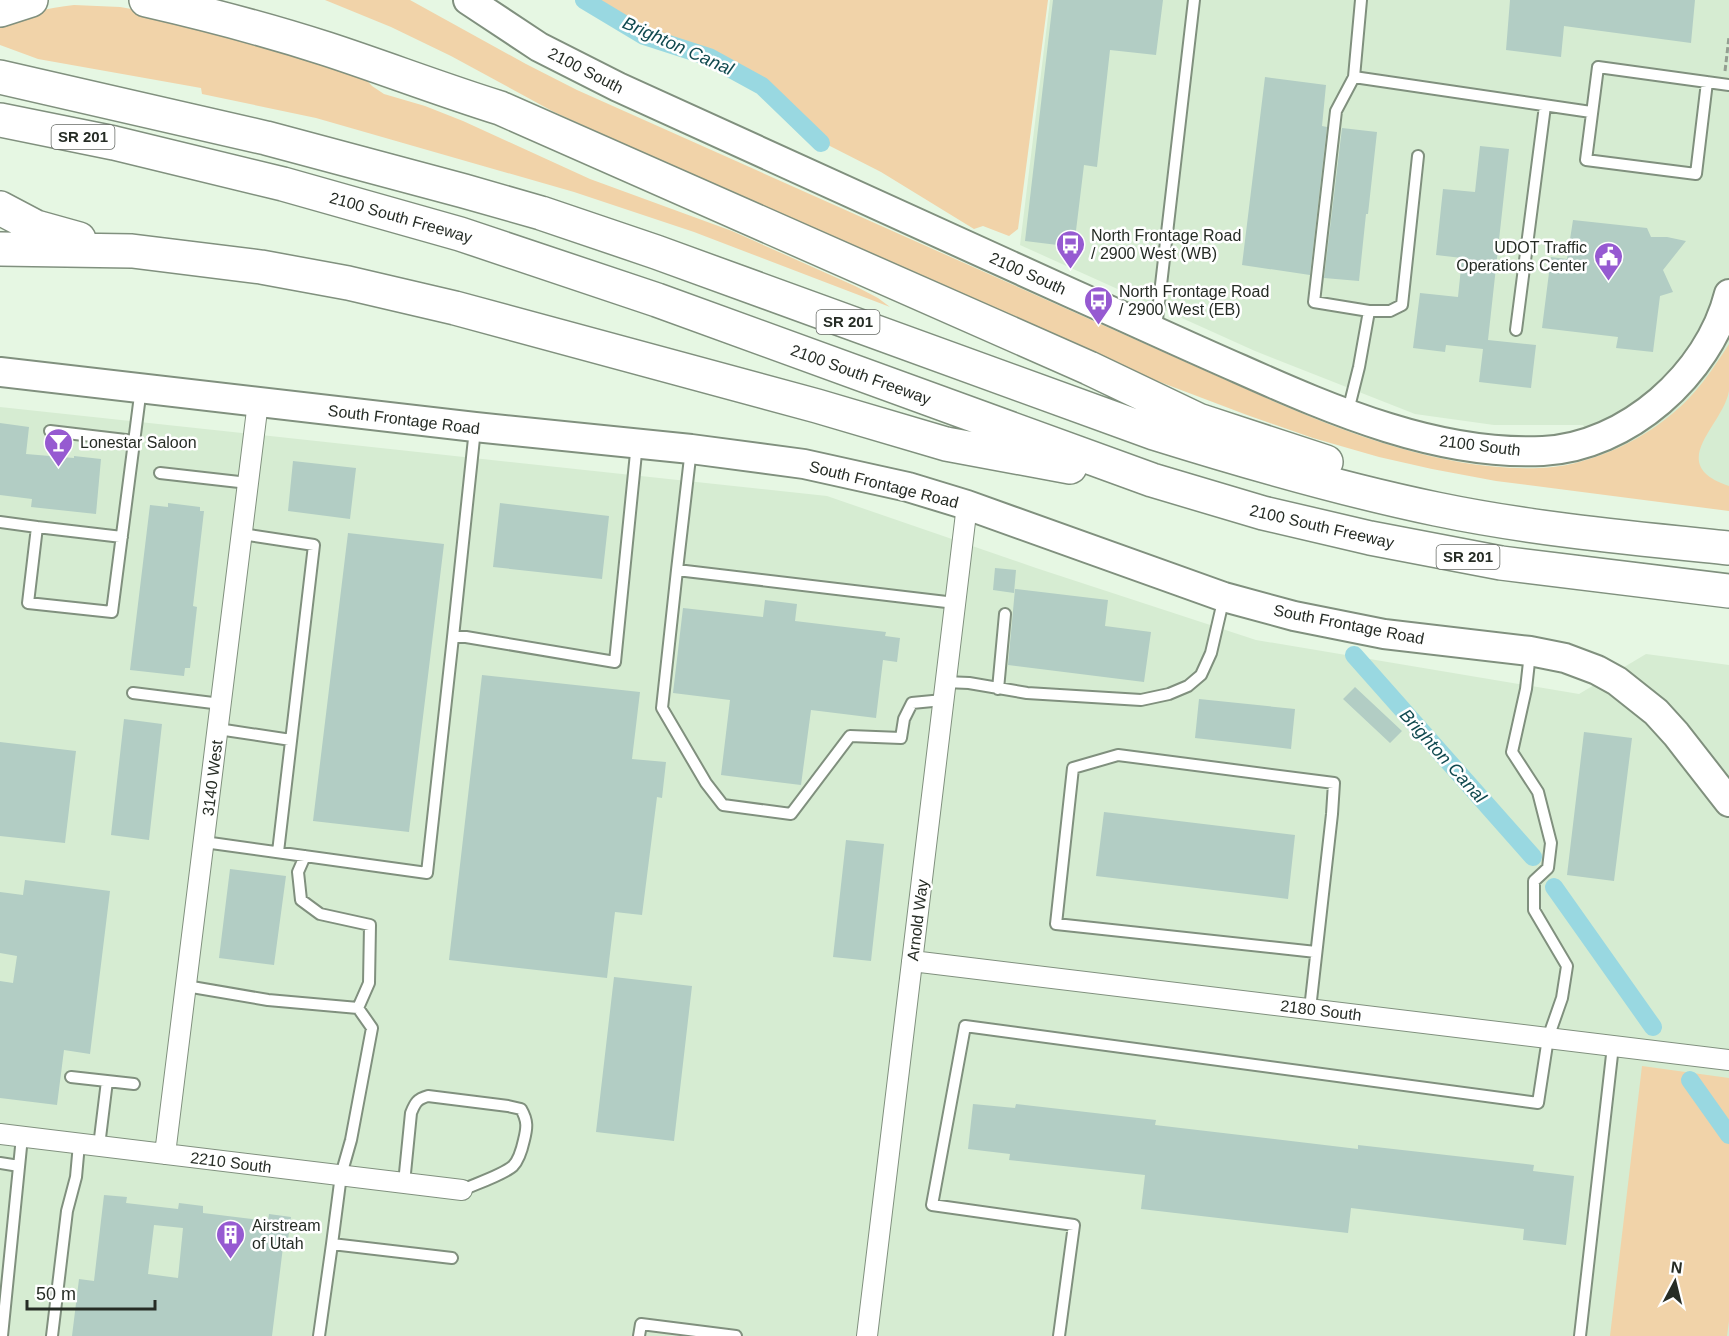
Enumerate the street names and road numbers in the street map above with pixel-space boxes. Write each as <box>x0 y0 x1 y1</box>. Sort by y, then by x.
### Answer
street label: 2100 South <box>545 44 626 97</box>
road number: SR 201 <box>52 125 115 149</box>
street label: 2100 South Freeway <box>328 189 474 246</box>
street label: 2100 South <box>987 249 1069 298</box>
road number: SR 201 <box>816 310 880 334</box>
street label: 2100 South Freeway <box>789 341 933 408</box>
street label: South Frontage Road <box>327 402 481 437</box>
street label: 2100 South <box>1438 432 1522 459</box>
street label: South Frontage Road <box>808 458 960 511</box>
street label: 2100 South Freeway <box>1248 502 1396 551</box>
road number: SR 201 <box>1436 545 1500 569</box>
street label: South Frontage Road <box>1272 602 1426 647</box>
street label: 3140 West <box>199 739 226 817</box>
street label: Arnold Way <box>904 878 931 962</box>
street label: 2180 South <box>1279 997 1363 1024</box>
street label: 2210 South <box>189 1149 273 1176</box>

